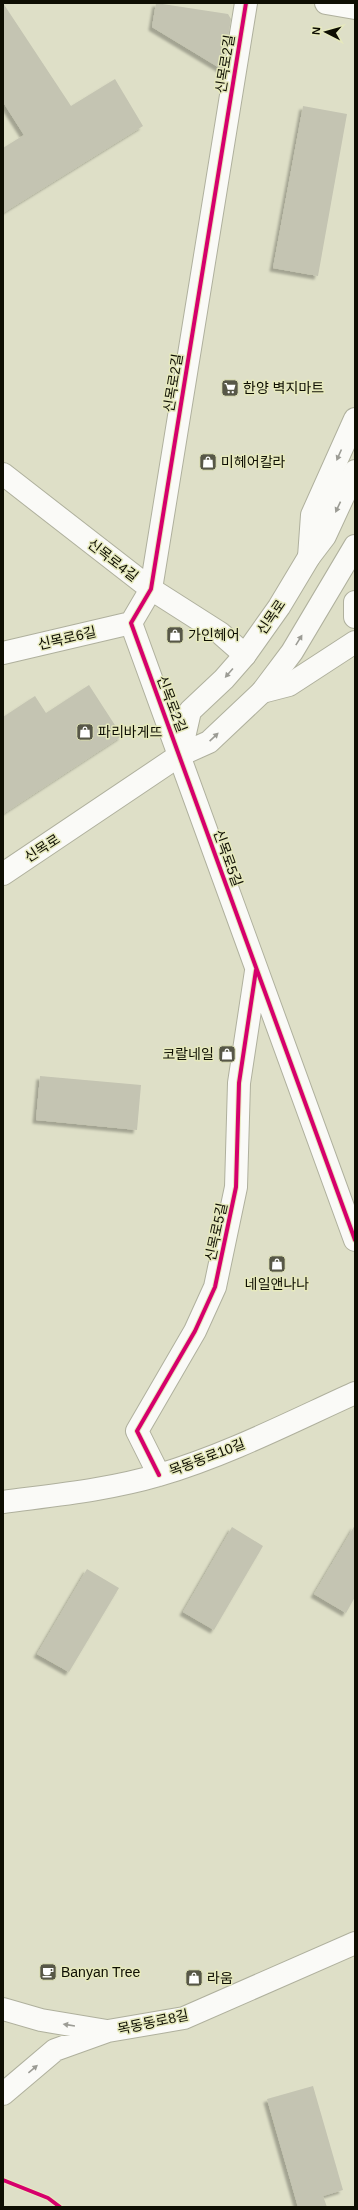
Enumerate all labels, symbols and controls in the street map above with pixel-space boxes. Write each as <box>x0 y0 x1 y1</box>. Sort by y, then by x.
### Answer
north arrow <box>306 12 346 52</box>
text: N <box>310 26 322 36</box>
street label: 신목로2길 <box>212 33 238 95</box>
street label: 신목로2길 <box>160 352 186 414</box>
supermarket icon: 한양 벽지마트 <box>220 378 240 398</box>
place label: 한양 벽지마트 <box>243 380 324 396</box>
one-way arrow <box>336 449 342 460</box>
shop icon: 미헤어칼라 <box>198 452 218 472</box>
place label: 미헤어칼라 <box>221 454 286 470</box>
one-way arrow <box>335 501 341 513</box>
street label: 신목로4길 <box>85 535 141 585</box>
street label: 신목로 <box>254 596 289 637</box>
street label: 신목로6길 <box>36 624 98 652</box>
shop icon: 가인헤어 <box>165 625 185 645</box>
place label: 가인헤어 <box>188 627 240 643</box>
one-way arrow <box>296 634 303 646</box>
one-way arrow <box>225 668 234 678</box>
street label: 신목로2길 <box>154 673 190 735</box>
shop icon: 파리바게뜨 <box>75 722 95 742</box>
place label: 파리바게뜨 <box>98 724 163 740</box>
one-way arrow <box>209 732 219 742</box>
street label: 신목로5길 <box>210 827 246 889</box>
street label: 신목로 <box>21 831 63 865</box>
shop icon: 코랄네일 <box>217 1044 237 1064</box>
place label: 코랄네일 <box>162 1046 214 1062</box>
street label: 신목로5길 <box>202 1201 230 1263</box>
shop icon: 네일앤나나 <box>267 1254 287 1274</box>
place label: 네일앤나나 <box>245 1276 309 1292</box>
street label: 목동동로10길 <box>167 1435 247 1479</box>
cafe icon: Banyan Tree <box>38 1962 58 1982</box>
place label: Banyan Tree <box>61 1964 141 1980</box>
shop icon: 라움 <box>184 1968 204 1988</box>
place label: 라움 <box>207 1970 233 1986</box>
street label: 목동동로8길 <box>116 2007 190 2037</box>
one-way arrow <box>63 2022 76 2028</box>
one-way arrow <box>28 2065 38 2074</box>

